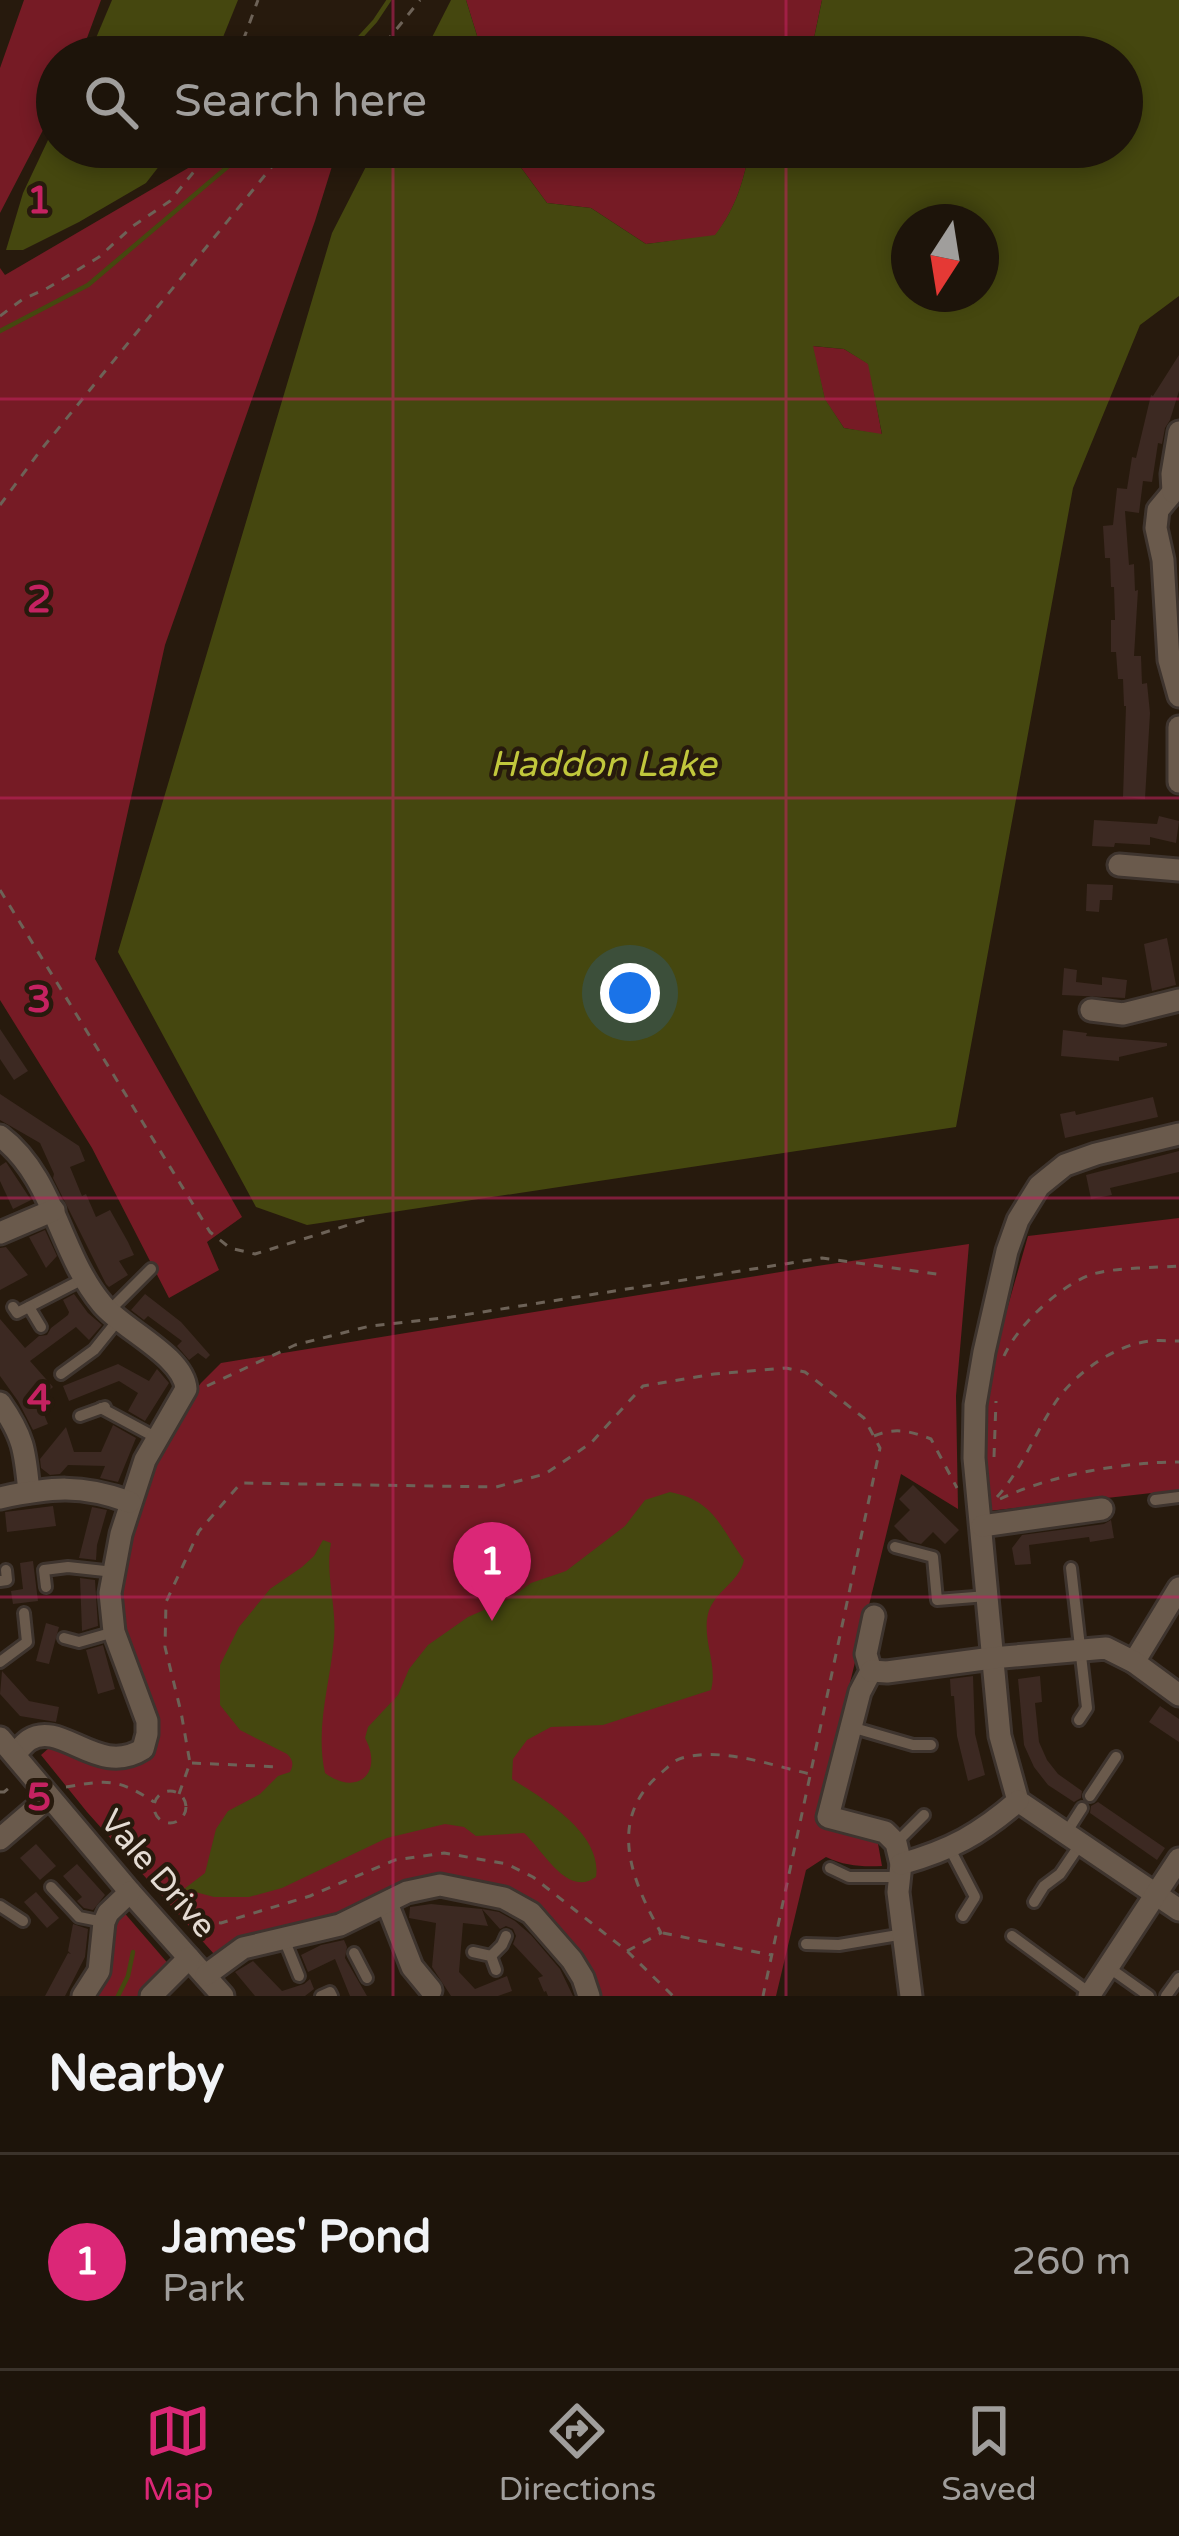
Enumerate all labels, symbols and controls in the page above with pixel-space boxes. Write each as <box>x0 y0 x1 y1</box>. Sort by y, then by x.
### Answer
search box <box>36 36 1143 168</box>
icon: search <box>78 69 144 135</box>
text: Search here <box>174 75 427 129</box>
text: 1 <box>27 177 51 224</box>
north arrow <box>891 204 999 312</box>
text: 2 <box>27 576 51 623</box>
water label: Haddon Lake <box>490 743 718 786</box>
your location <box>600 963 660 1023</box>
text: 3 <box>27 976 51 1023</box>
text: 4 <box>27 1375 51 1422</box>
pin: 1 <box>453 1522 531 1621</box>
text: 5 <box>27 1774 51 1821</box>
street label: Vale Drive <box>92 1802 224 1946</box>
text: Nearby <box>48 2043 225 2105</box>
text: James' Pond <box>162 2211 431 2265</box>
text: 1 <box>75 2238 99 2285</box>
text: 260 m <box>1012 2238 1131 2285</box>
text: Park <box>162 2265 245 2312</box>
tab: Map <box>142 2398 214 2509</box>
tab: Directions <box>498 2398 656 2509</box>
tab: Saved <box>941 2398 1037 2509</box>

